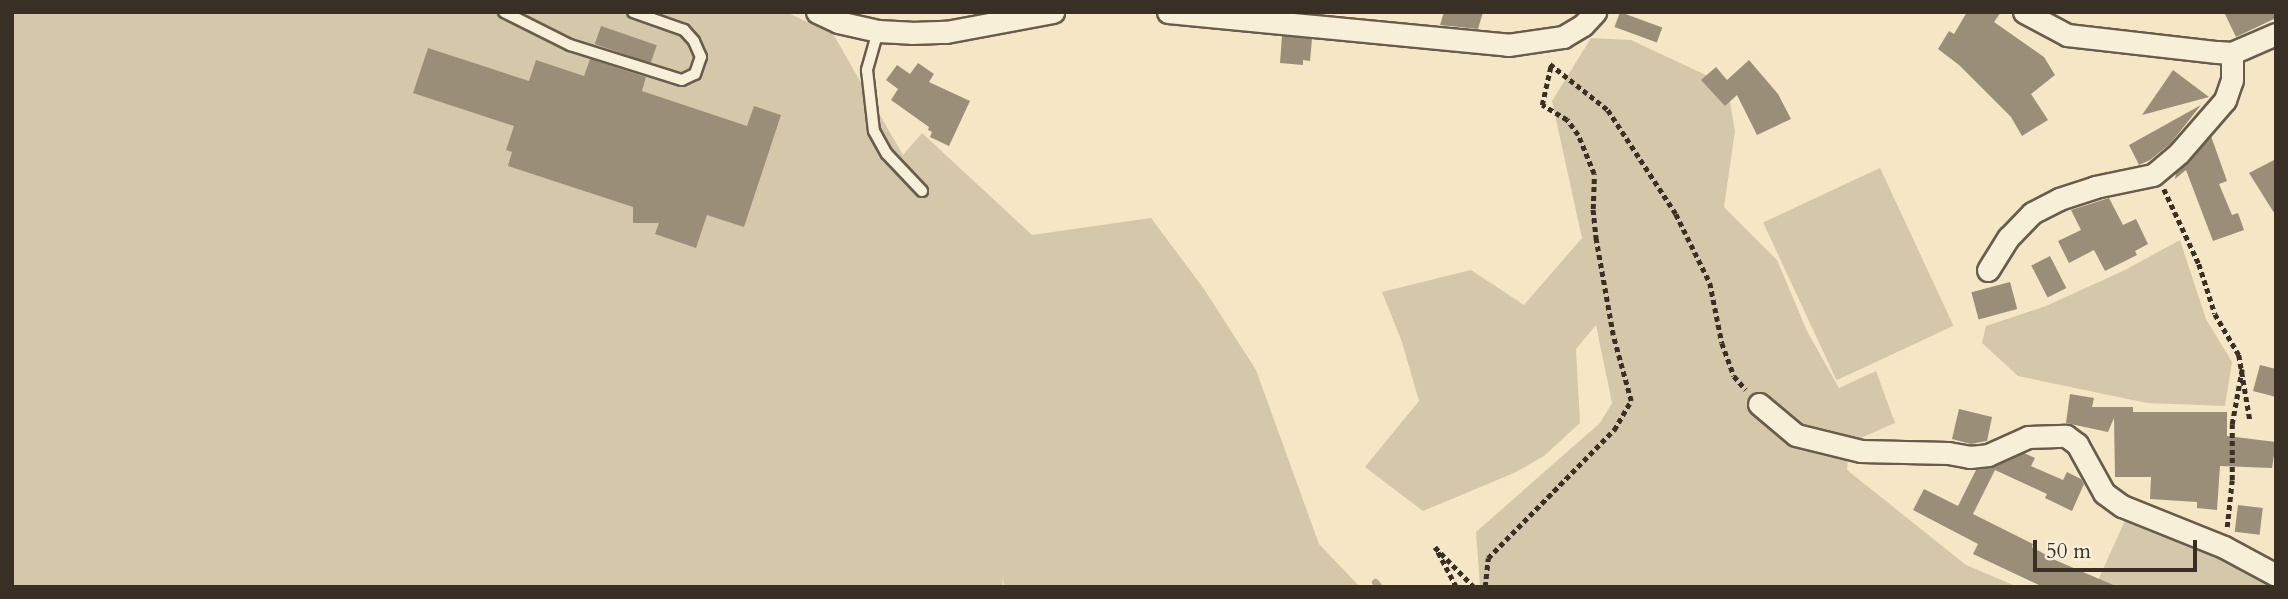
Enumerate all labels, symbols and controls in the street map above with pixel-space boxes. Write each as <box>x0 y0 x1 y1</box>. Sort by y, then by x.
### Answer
scale bar <box>2036 526 2200 570</box>
text: 50 m <box>2046 537 2091 566</box>

